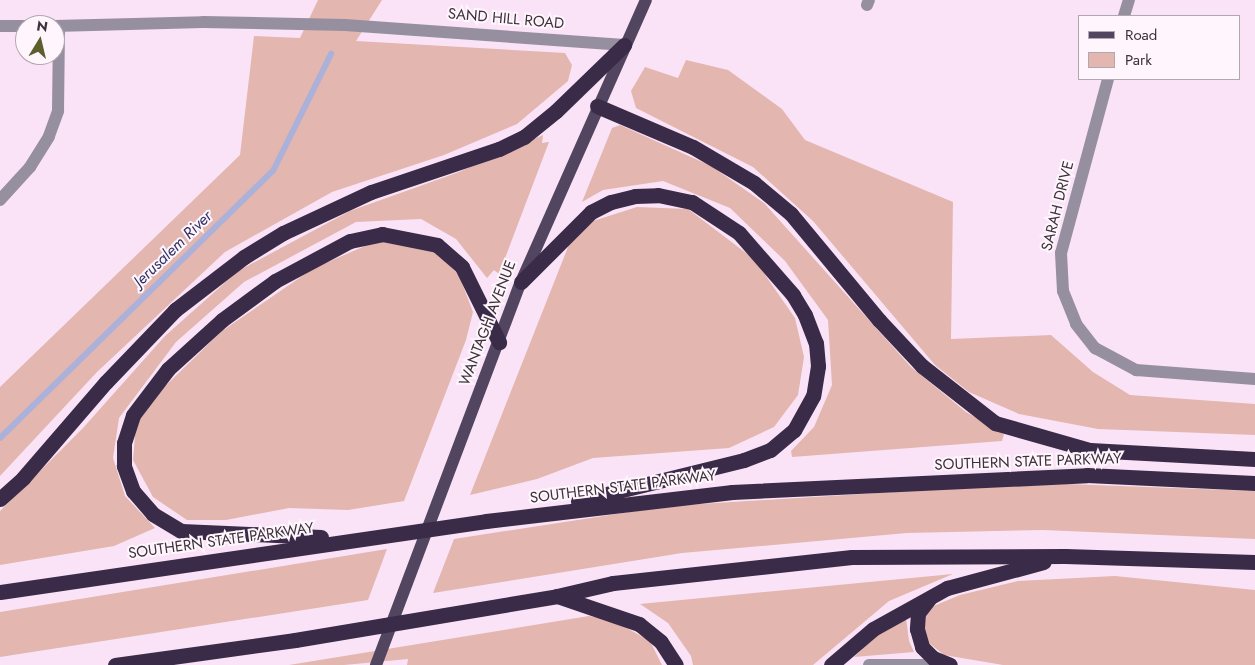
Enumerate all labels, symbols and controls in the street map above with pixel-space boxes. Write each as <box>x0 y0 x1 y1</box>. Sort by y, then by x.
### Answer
street label: SAND HILL ROAD <box>447 5 565 33</box>
north arrow <box>15 15 65 65</box>
text: N <box>35 15 49 37</box>
legend <box>1078 15 1240 80</box>
text: Road <box>1125 24 1157 46</box>
text: Park <box>1125 49 1152 71</box>
street label: SARAH DRIVE <box>1038 159 1078 253</box>
water label: Jerusalem River <box>130 207 216 291</box>
street label: WANTAGH AVENUE <box>456 258 520 388</box>
street label: SOUTHERN STATE PARKWAY <box>934 450 1122 474</box>
street label: SOUTHERN STATE PARKWAY <box>529 467 717 507</box>
street label: SOUTHERN STATE PARKWAY <box>127 519 315 563</box>

